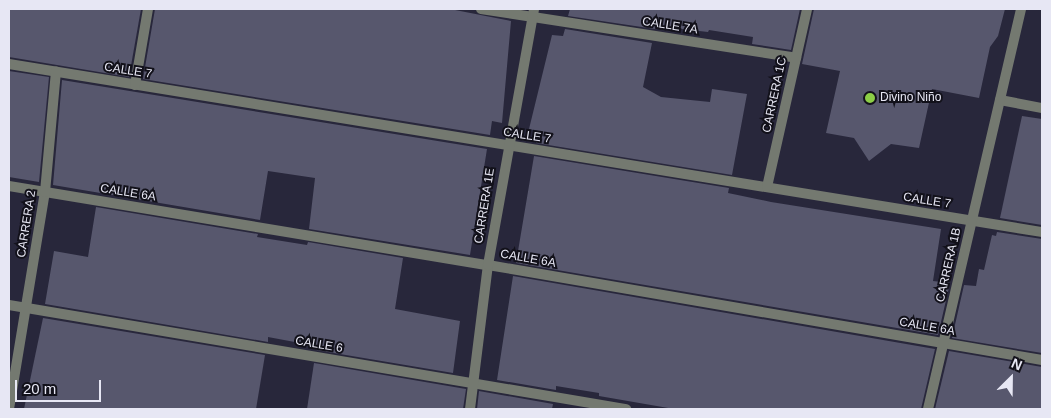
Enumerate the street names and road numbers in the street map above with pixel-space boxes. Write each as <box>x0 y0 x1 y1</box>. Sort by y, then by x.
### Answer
street label: CALLE 7A <box>641 15 699 37</box>
street label: CARRERA 1C <box>760 56 790 134</box>
street label: CALLE 7 <box>103 60 153 82</box>
street label: CALLE 7 <box>502 125 552 147</box>
street label: CARRERA 1E <box>472 167 498 245</box>
street label: CALLE 6A <box>99 182 157 204</box>
street label: CARRERA 2 <box>15 189 39 259</box>
street label: CALLE 7 <box>902 190 952 212</box>
street label: CARRERA 1B <box>933 226 965 304</box>
street label: CALLE 6A <box>499 247 557 271</box>
street label: CALLE 6A <box>898 315 956 339</box>
street label: CALLE 6 <box>294 334 344 356</box>

